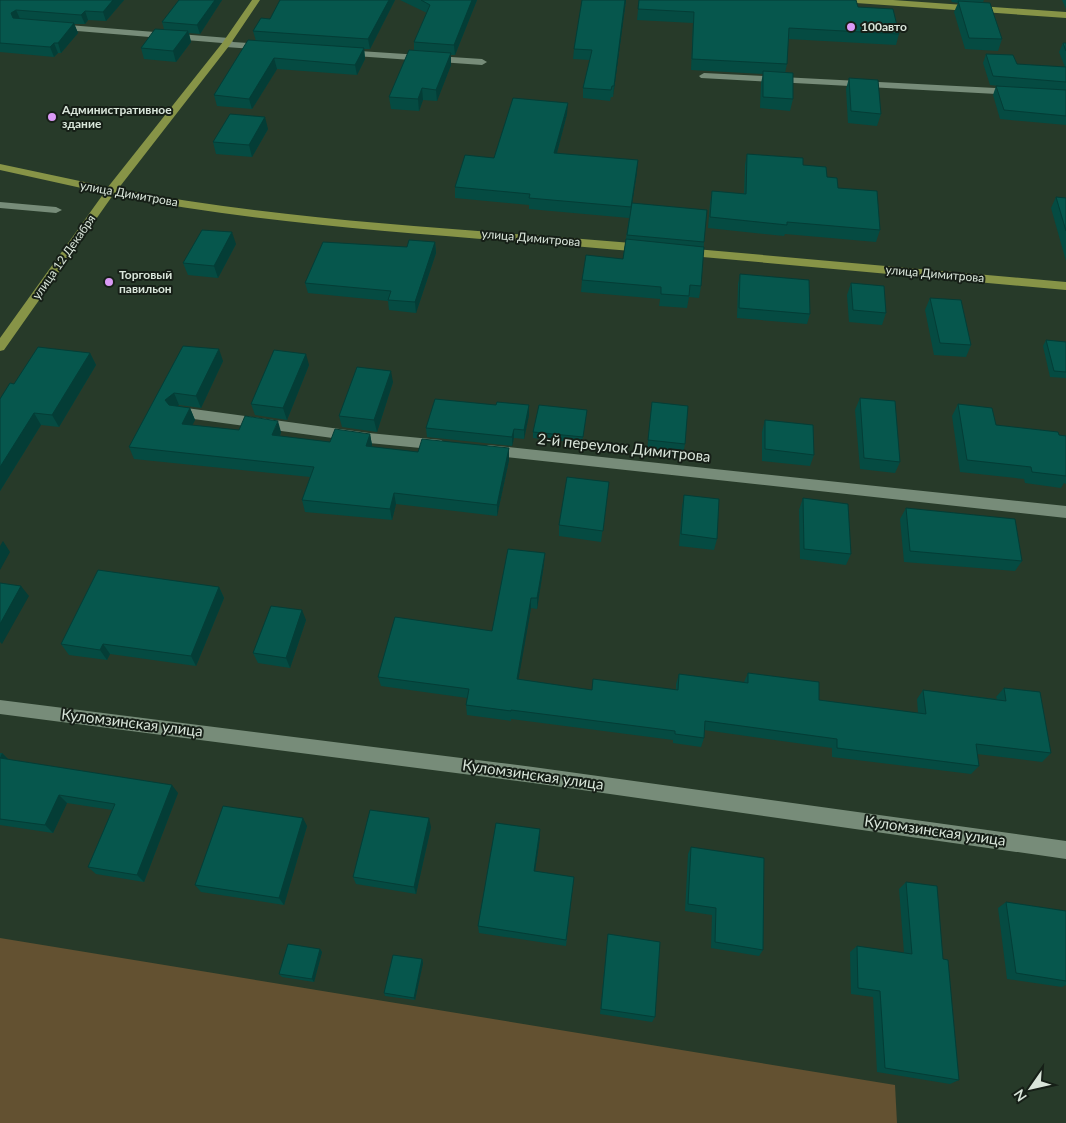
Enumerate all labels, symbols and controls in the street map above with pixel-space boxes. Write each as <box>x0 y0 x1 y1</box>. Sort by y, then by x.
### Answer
place label: 100авто <box>861 19 907 34</box>
marker: 100авто <box>845 21 857 33</box>
place label: Административное здание <box>61 102 172 131</box>
marker: Административное здание <box>46 111 58 123</box>
street label: улица Димитрова <box>79 178 179 209</box>
street label: улица 12 Декабря <box>29 211 98 302</box>
street label: улица Димитрова <box>481 226 581 249</box>
street label: улица Димитрова <box>885 262 985 285</box>
place label: Торговый павильон <box>119 267 172 296</box>
marker: Торговый павильон <box>103 276 115 288</box>
street label: 2-й переулок Димитрова <box>537 429 712 465</box>
street label: Куломзинская улица <box>60 704 204 740</box>
street label: Куломзинская улица <box>461 755 605 793</box>
street label: Куломзинская улица <box>863 811 1007 849</box>
north arrow <box>1006 1063 1056 1113</box>
text: N <box>1010 1086 1030 1105</box>

